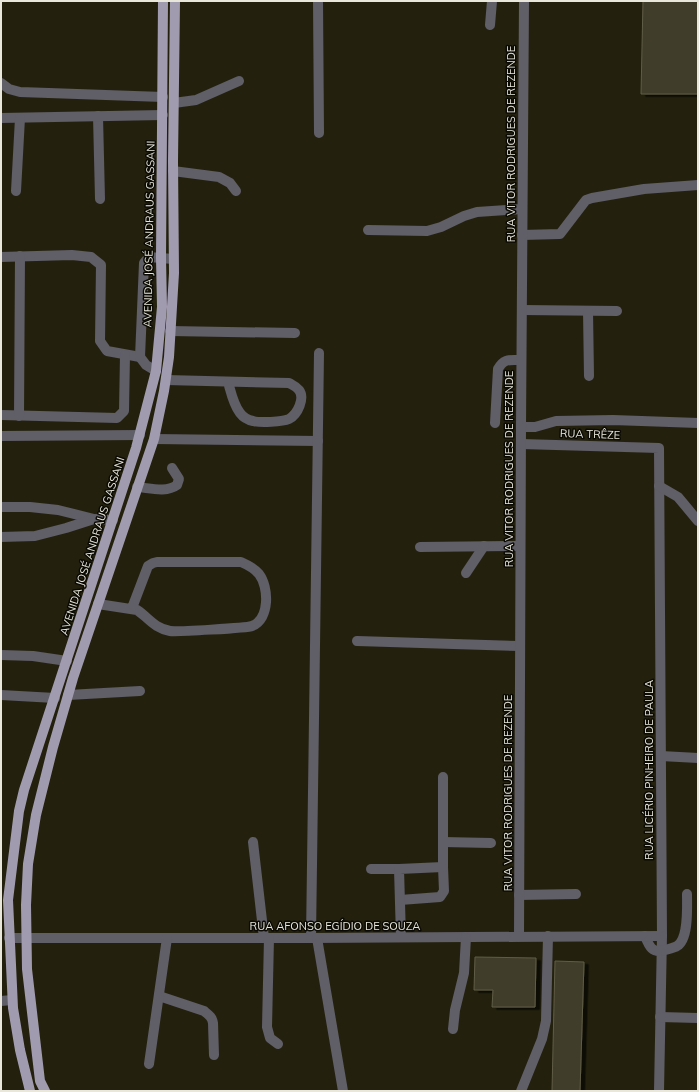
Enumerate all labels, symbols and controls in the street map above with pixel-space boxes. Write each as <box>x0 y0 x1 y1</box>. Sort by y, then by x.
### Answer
street label: RUA VITOR RODRIGUES DE REZENDE <box>504 46 518 242</box>
street label: AVENIDA JOSÉ ANDRAUS GASSANI <box>140 141 158 327</box>
street label: RUA VITOR RODRIGUES DE REZENDE <box>502 371 516 567</box>
street label: RUA TRÊZE <box>560 426 620 442</box>
street label: AVENIDA JOSÉ ANDRAUS GASSANI <box>56 455 128 637</box>
street label: RUA LICÉRIO PINHEIRO DE PAULA <box>642 680 656 860</box>
street label: RUA VITOR RODRIGUES DE REZENDE <box>501 695 515 891</box>
street label: RUA AFONSO EGÍDIO DE SOUZA <box>250 919 420 933</box>

